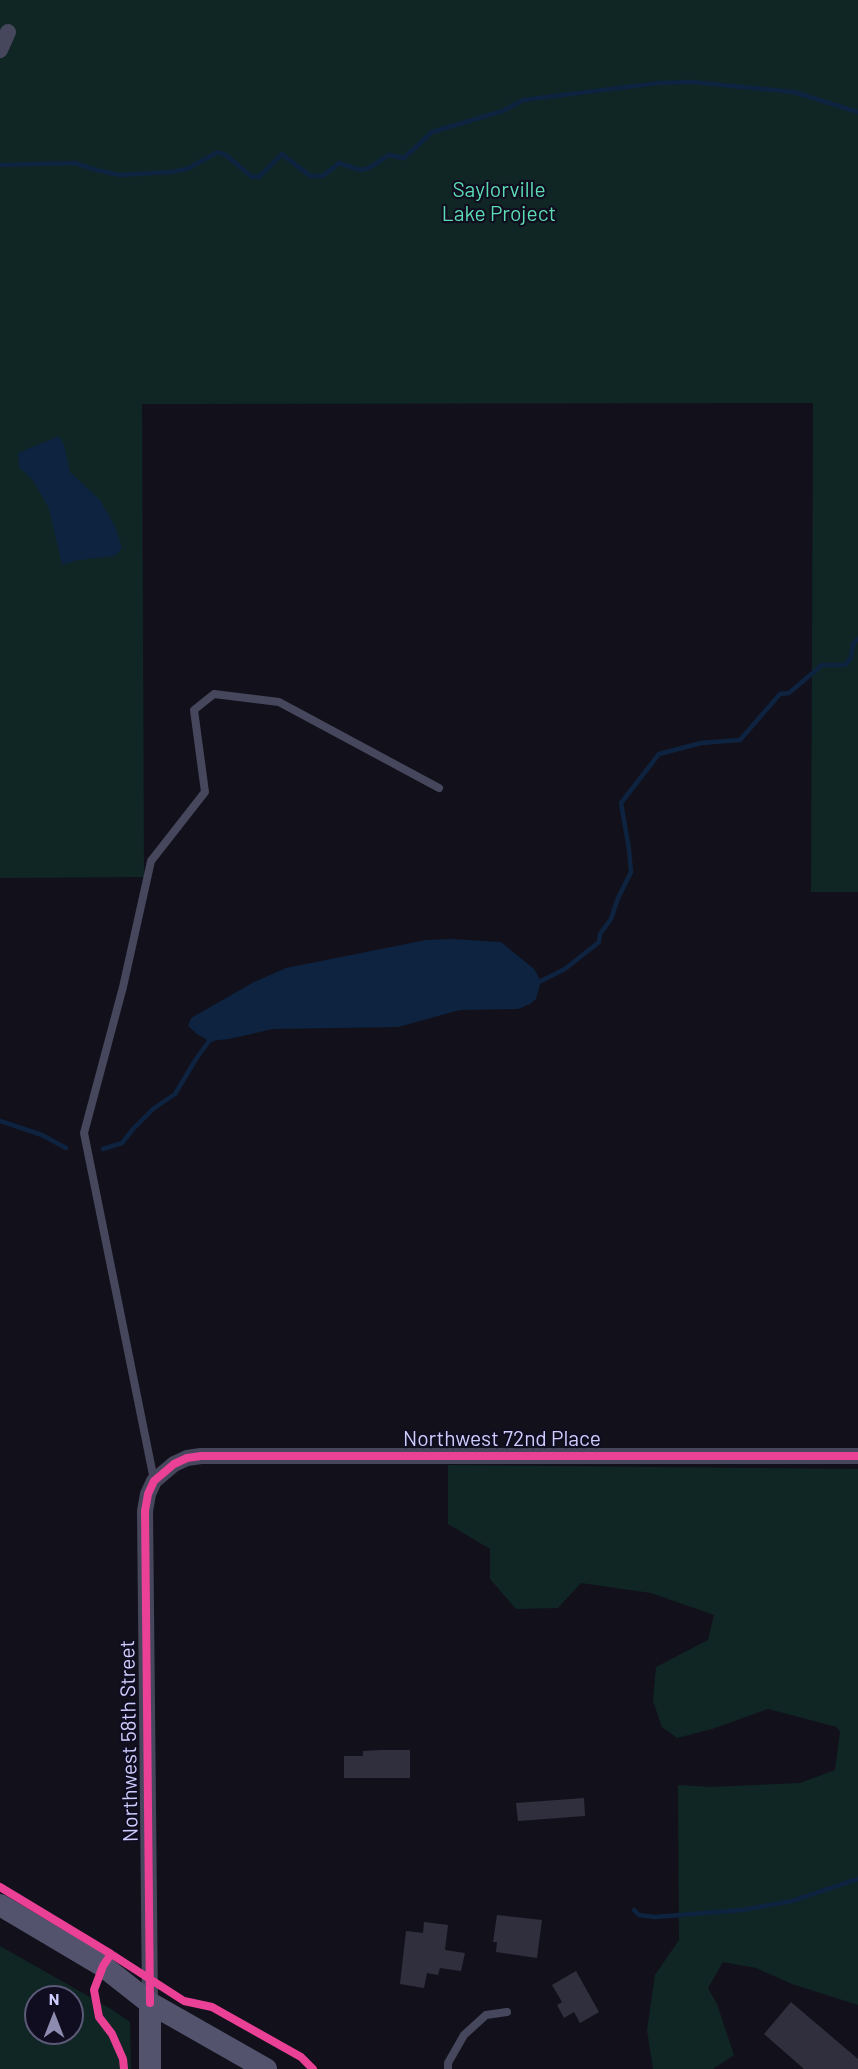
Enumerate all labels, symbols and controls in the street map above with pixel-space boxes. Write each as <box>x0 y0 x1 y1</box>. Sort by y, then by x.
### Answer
park label: Saylorville Lake Project <box>442 177 556 227</box>
street label: Northwest 72nd Place <box>403 1426 601 1452</box>
street label: Northwest 58th Street <box>115 1640 143 1842</box>
north arrow <box>24 1985 84 2045</box>
text: N <box>49 1989 59 2008</box>

